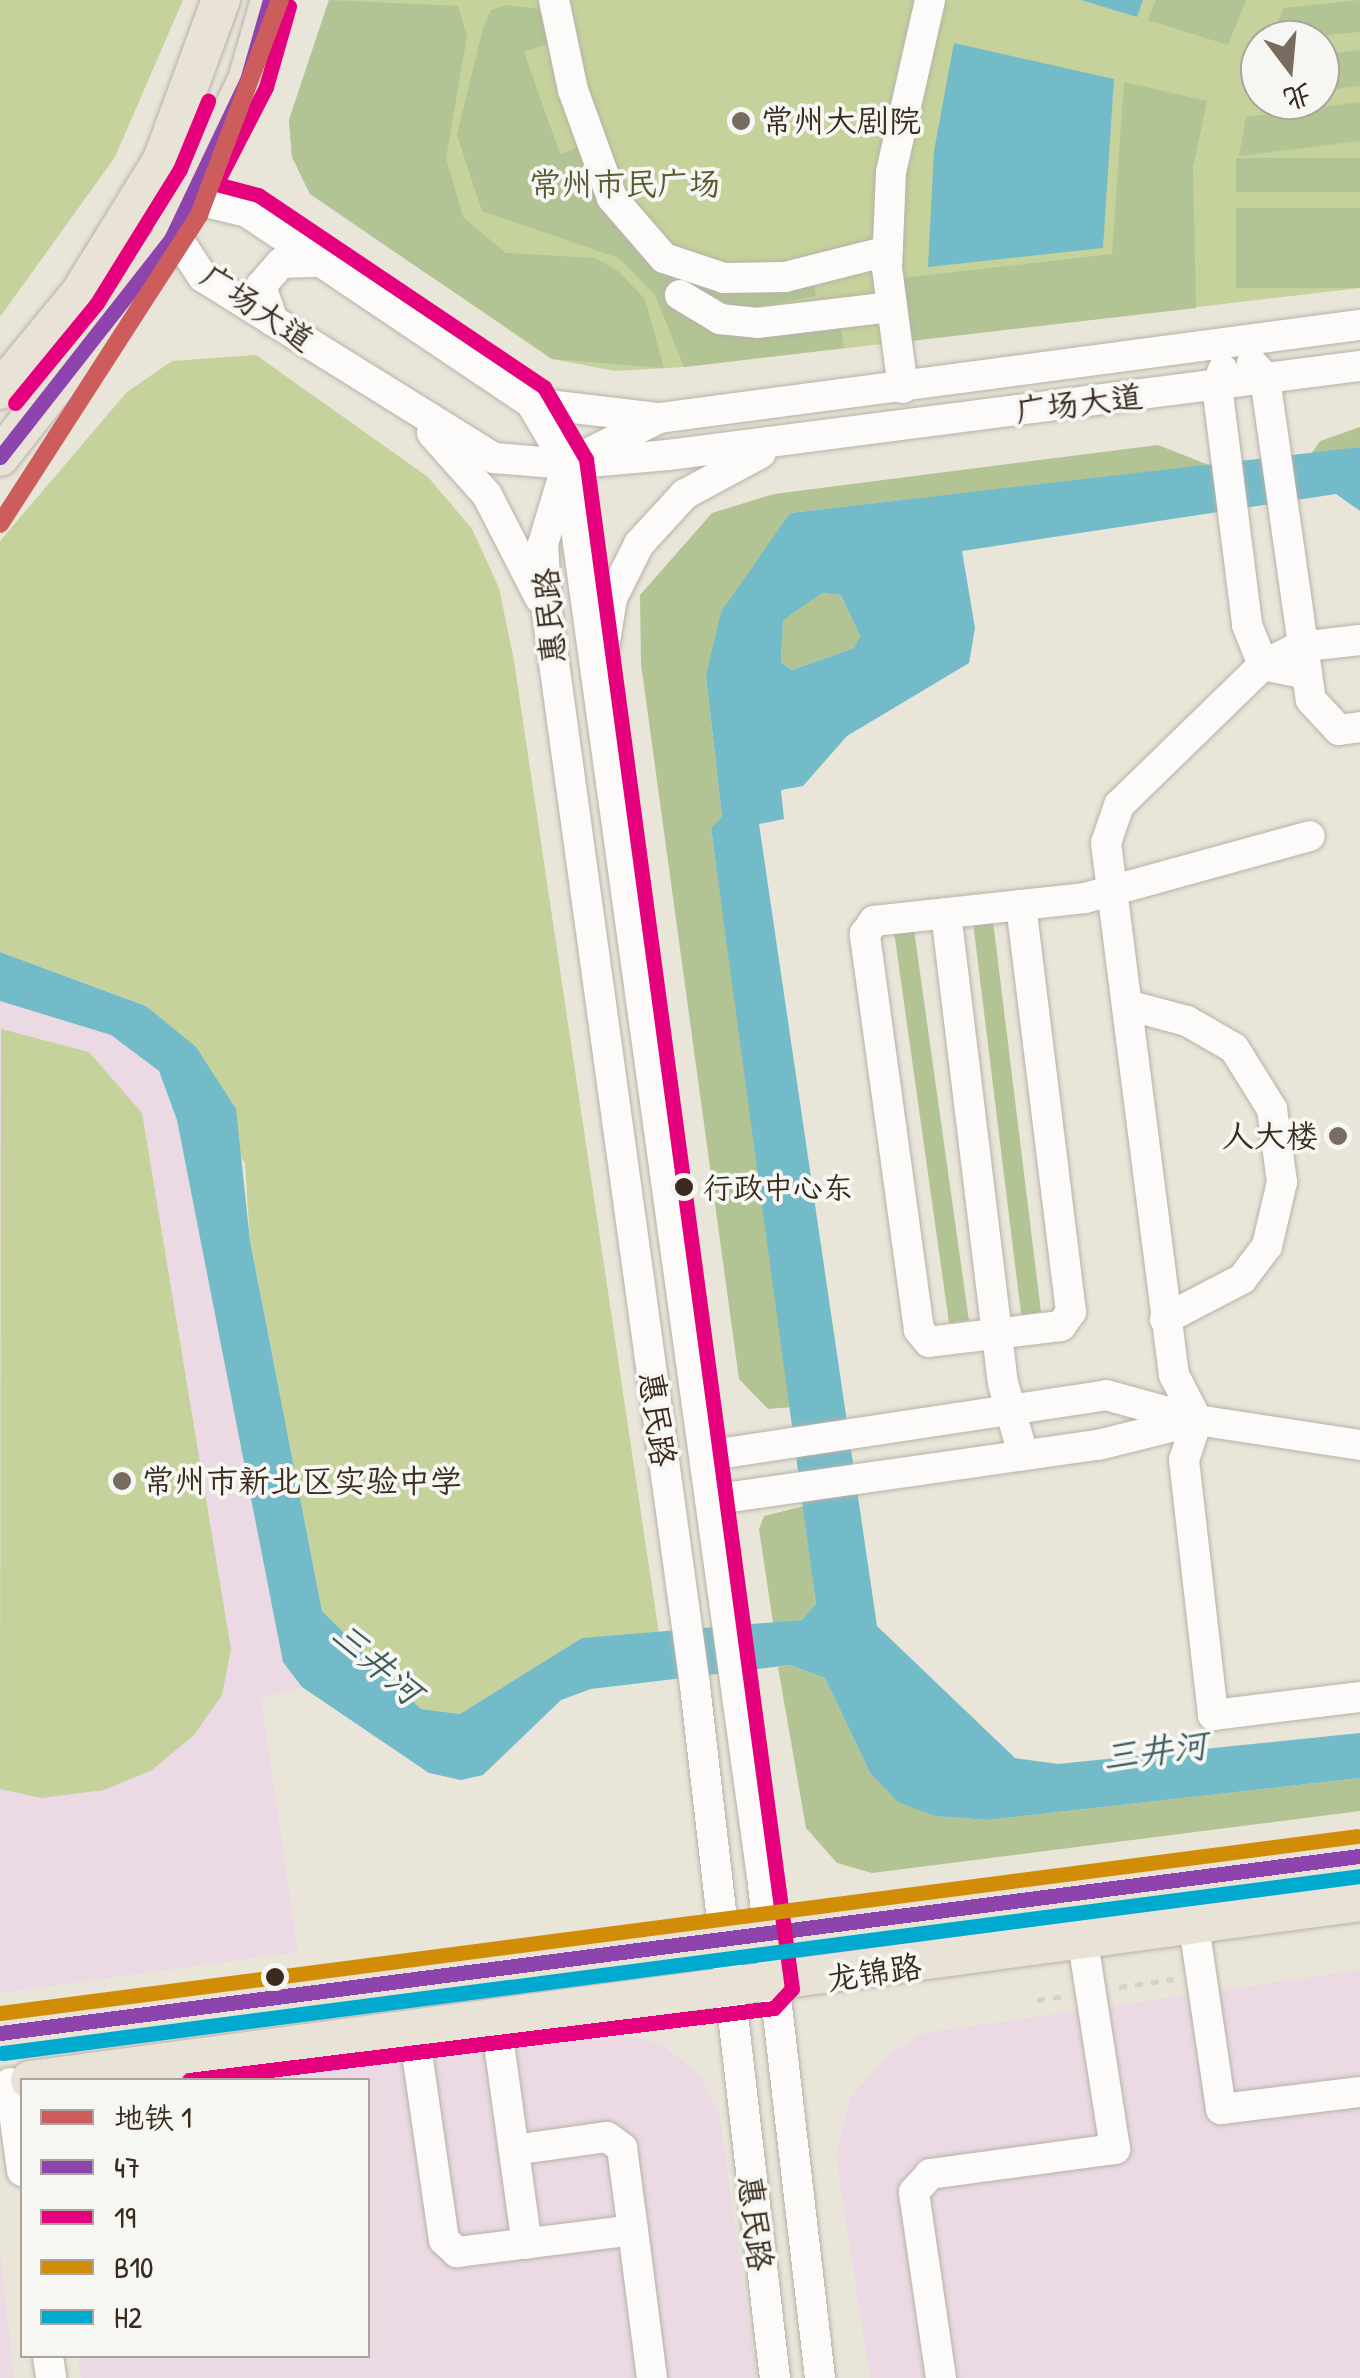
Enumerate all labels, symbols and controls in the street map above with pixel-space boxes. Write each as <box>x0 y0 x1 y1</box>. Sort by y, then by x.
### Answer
north arrow <box>1240 20 1340 120</box>
text: 北 <box>1279 75 1316 119</box>
place label: 常州大剧院 <box>761 102 921 140</box>
marker: 常州大剧院 <box>730 110 752 132</box>
park label: 常州市民广场 <box>529 165 721 203</box>
street label: 广场大道 <box>193 256 321 360</box>
street label: 广场大道 <box>1013 377 1145 431</box>
street label: 惠民路 <box>527 567 573 665</box>
place label: 人大楼 <box>1222 1117 1318 1155</box>
marker: 人大楼 <box>1327 1125 1349 1147</box>
place label: 行政中心东 <box>703 1169 853 1205</box>
marker: 行政中心东 <box>674 1177 694 1197</box>
street label: 惠民路 <box>631 1369 683 1469</box>
place label: 常州市新北区实验中学 <box>142 1462 462 1500</box>
marker: 常州市新北区实验中学 <box>111 1470 133 1492</box>
water label: 三井河 <box>324 1613 430 1713</box>
water label: 三井河 <box>1100 1724 1210 1778</box>
street label: 龙锦路 <box>824 1947 924 1999</box>
unlabelled marker <box>265 1967 285 1987</box>
legend <box>20 2078 370 2358</box>
text: 地铁 1 <box>114 2097 192 2137</box>
text: 47 <box>114 2147 140 2187</box>
street label: 惠民路 <box>730 2173 780 2273</box>
text: 19 <box>114 2197 136 2237</box>
text: B10 <box>114 2247 154 2287</box>
text: H2 <box>114 2297 142 2337</box>

